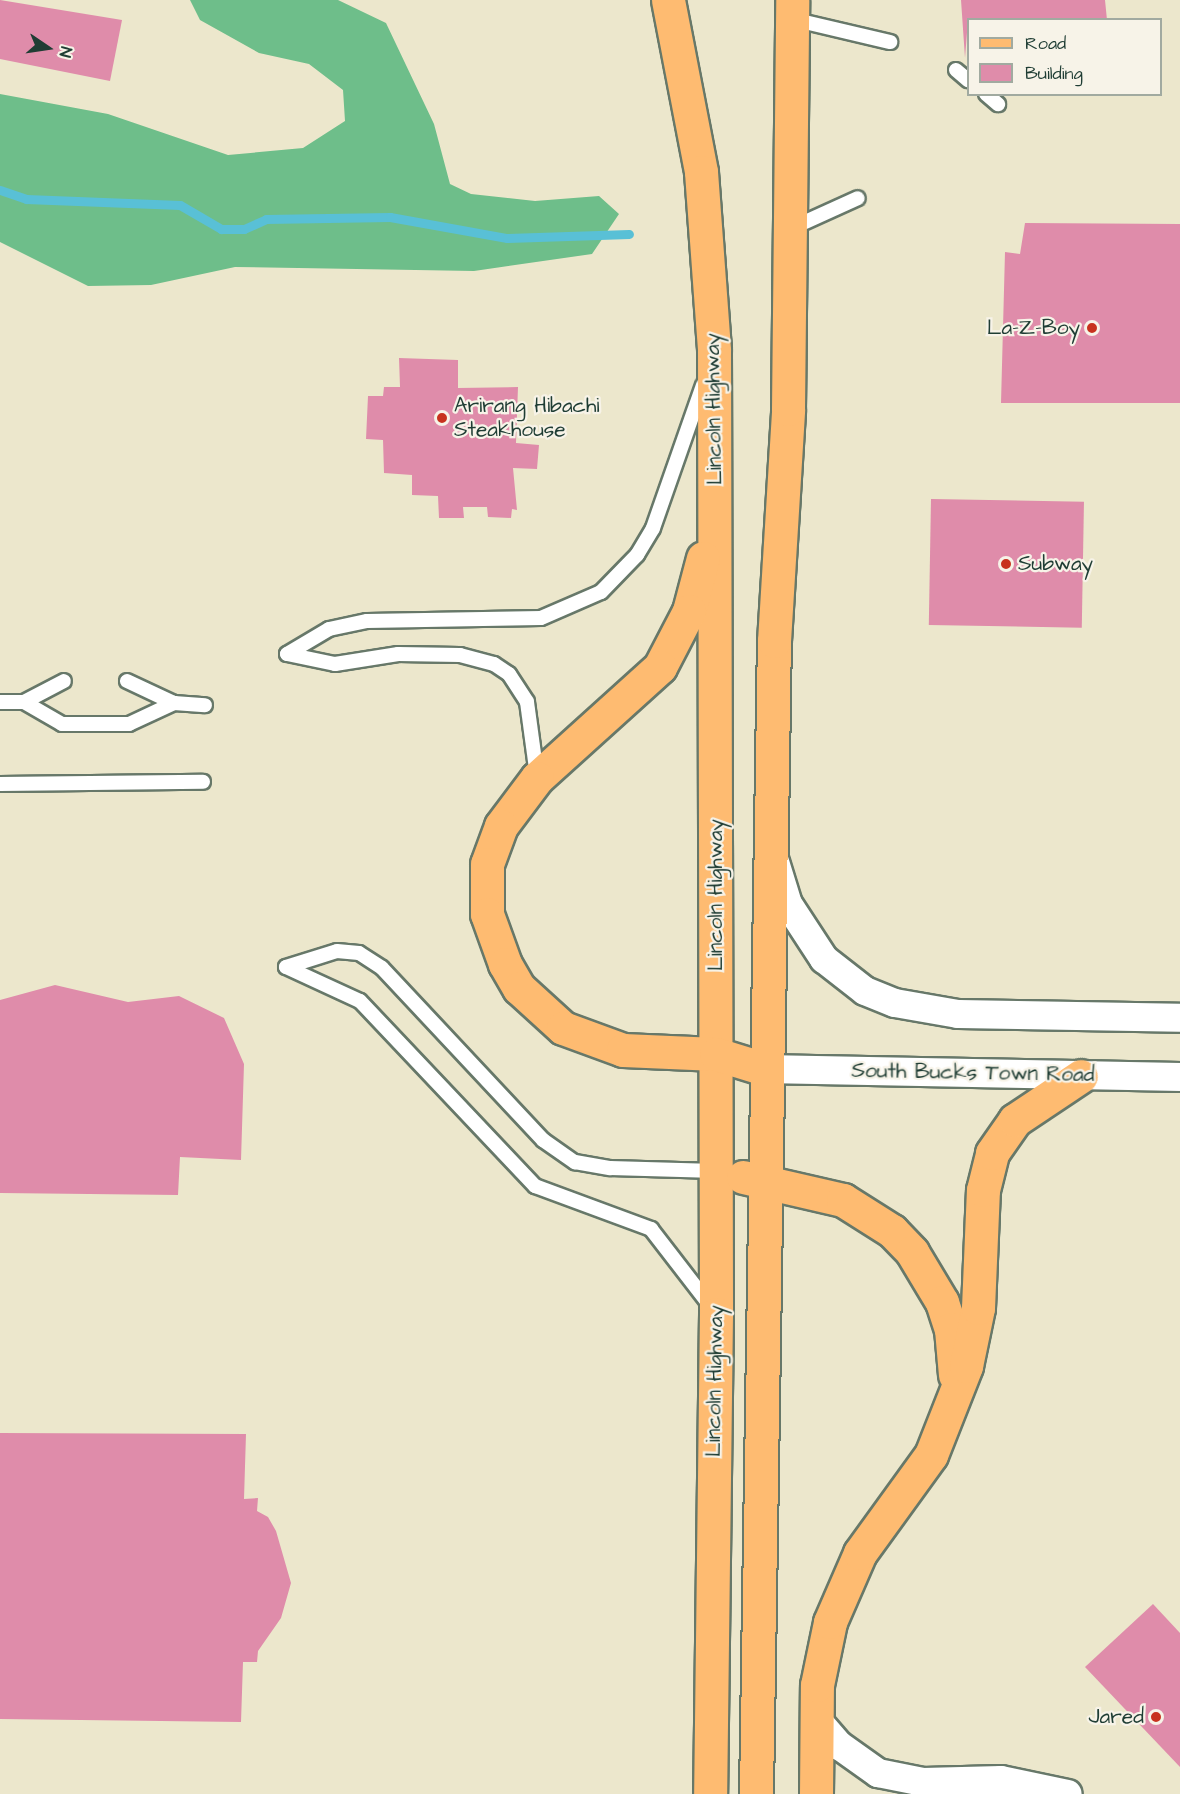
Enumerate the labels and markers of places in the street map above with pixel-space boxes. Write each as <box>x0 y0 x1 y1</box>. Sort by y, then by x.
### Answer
place label: La-Z-Boy <box>987 315 1080 341</box>
marker: La-Z-Boy <box>1085 321 1099 335</box>
place label: Arirang Hibachi Steakhouse <box>454 393 599 443</box>
marker: Arirang Hibachi Steakhouse <box>435 411 449 425</box>
place label: Subway <box>1018 551 1093 577</box>
marker: Subway <box>999 557 1013 571</box>
place label: Jared <box>1088 1704 1144 1730</box>
marker: Jared <box>1149 1710 1163 1724</box>

